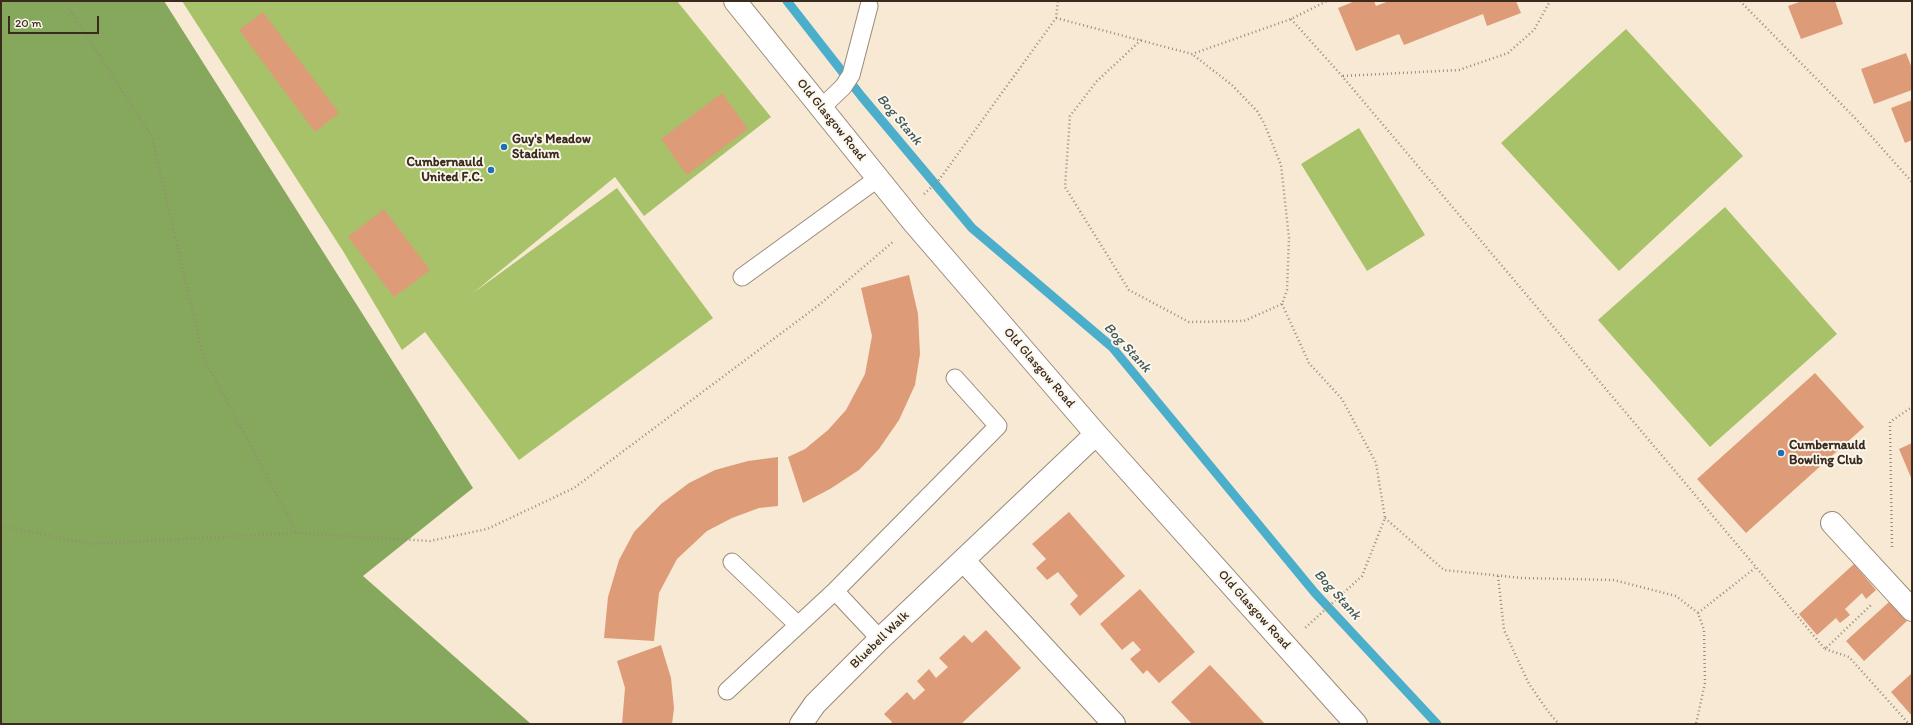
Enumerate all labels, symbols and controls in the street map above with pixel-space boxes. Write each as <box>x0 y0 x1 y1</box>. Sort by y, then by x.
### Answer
scale bar <box>10 8 101 34</box>
text: 20 m <box>15 16 42 30</box>
street label: Old Glasgow Road <box>793 76 869 164</box>
water label: Bog Stank <box>873 91 925 149</box>
place label: Guy's Meadow Stadium <box>512 132 591 163</box>
marker: Guy's Meadow Stadium <box>499 142 509 152</box>
place label: Cumbernauld United F.C. <box>407 155 483 186</box>
marker: Cumbernauld United F.C. <box>486 165 496 175</box>
water label: Bog Stank <box>1100 320 1154 376</box>
street label: Old Glasgow Road <box>1000 325 1078 411</box>
place label: Cumbernauld Bowling Club <box>1789 438 1865 469</box>
marker: Cumbernauld Bowling Club <box>1776 448 1786 458</box>
water label: Bog Stank <box>1310 566 1364 624</box>
street label: Old Glasgow Road <box>1214 567 1294 653</box>
street label: Bluebell Walk <box>847 608 913 672</box>

